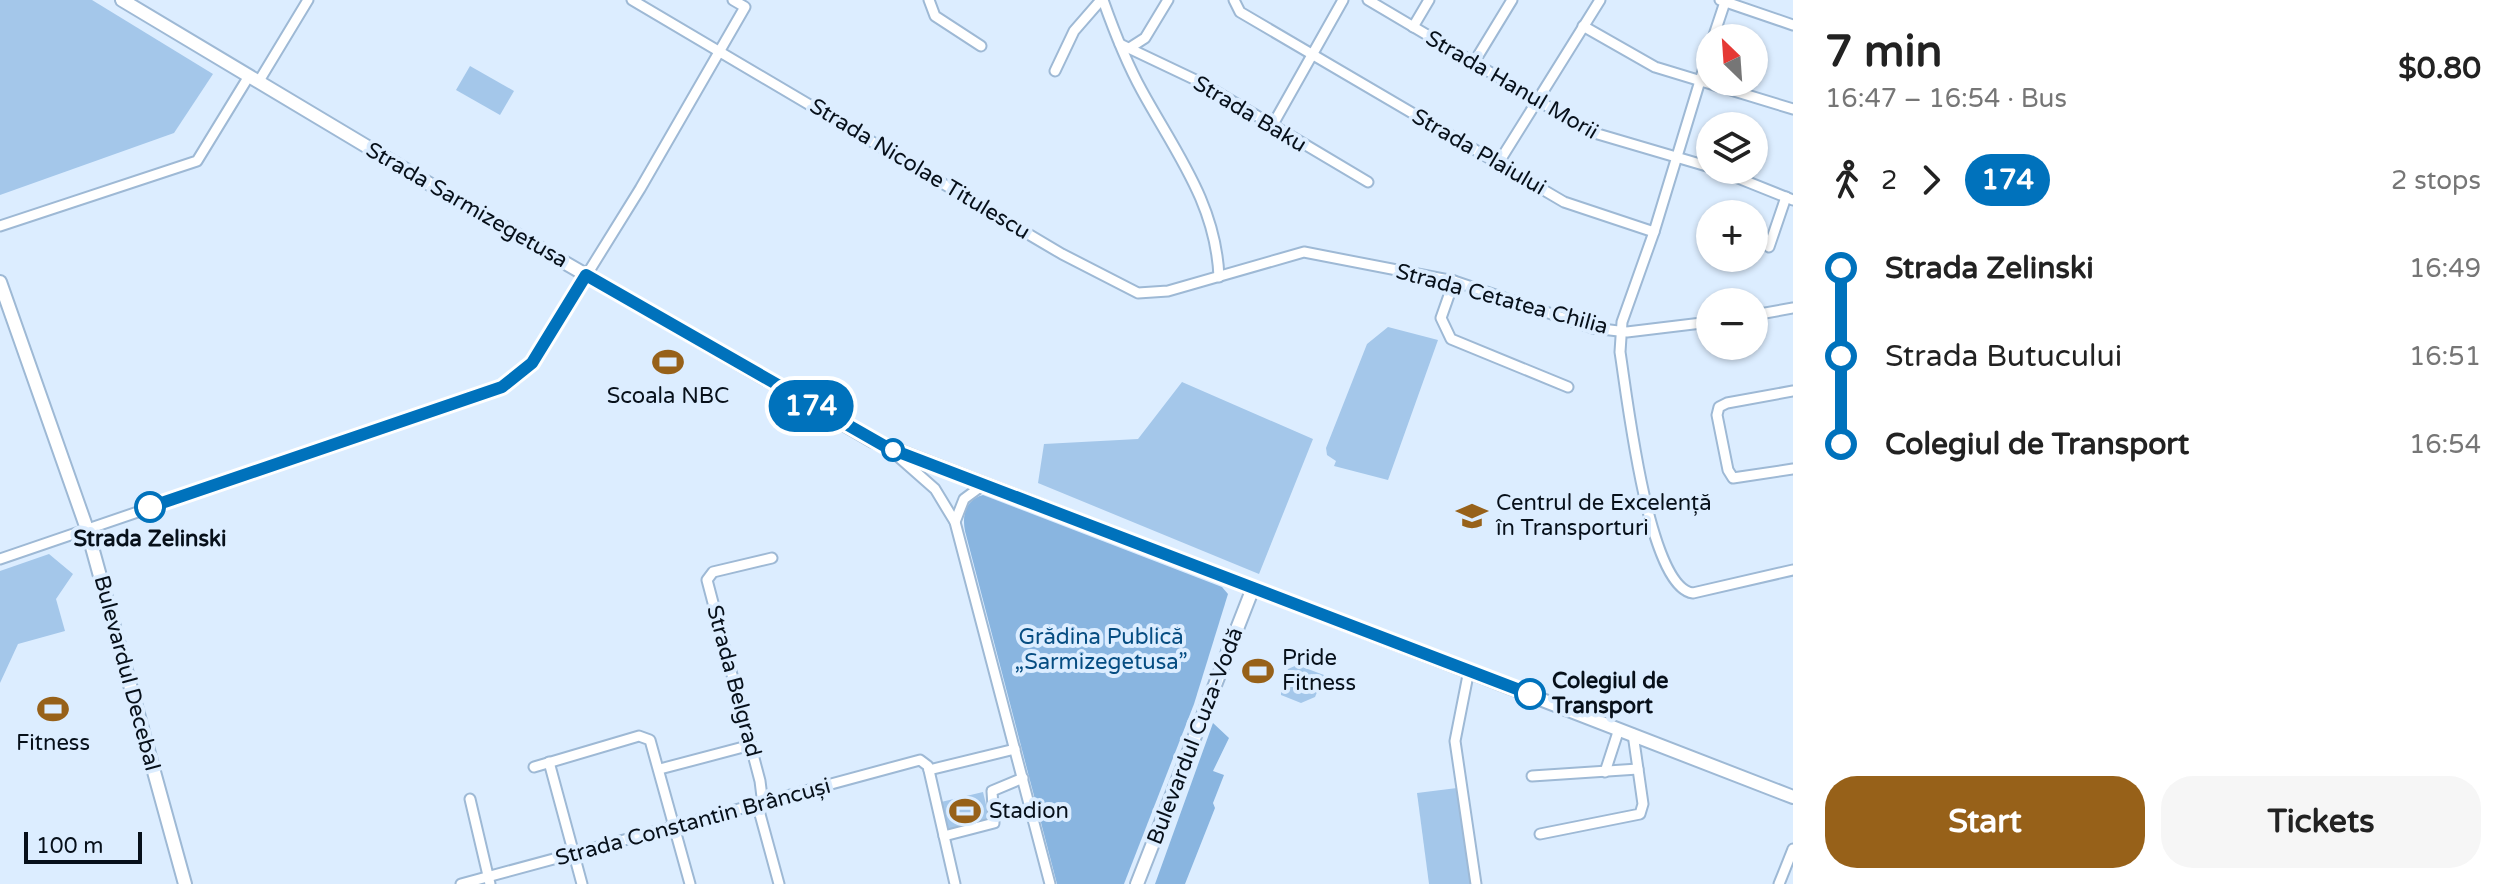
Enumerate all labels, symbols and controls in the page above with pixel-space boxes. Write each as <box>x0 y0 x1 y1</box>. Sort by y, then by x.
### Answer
north arrow <box>1696 24 1768 96</box>
map controls <box>1696 24 1768 360</box>
street label: Strada Hanul Morii <box>1421 25 1603 145</box>
text: 7 min <box>1825 26 1942 79</box>
text: $0.80 <box>2398 50 2481 87</box>
street label: Strada Baku <box>1189 70 1311 158</box>
text: 16:47 – 16:54 · Bus <box>1825 83 2067 114</box>
street label: Strada Nicolae Titulescu <box>805 93 1035 245</box>
street label: Strada Plaiului <box>1408 103 1550 201</box>
button: layers <box>1696 112 1768 184</box>
street label: Strada Sarmizegetusa <box>361 137 573 273</box>
icon: walk <box>1825 158 1869 202</box>
icon: forward <box>1909 158 1953 202</box>
text: 174 <box>1981 163 2034 197</box>
text: 2 <box>1881 165 1897 196</box>
text: 2 stops <box>2391 165 2481 196</box>
button: + <box>1696 200 1768 272</box>
text: Strada Zelinski <box>1885 250 2094 287</box>
text: 16:49 <box>2409 253 2481 284</box>
street label: Strada Cetatea Chilia <box>1393 258 1611 340</box>
button: − <box>1696 288 1768 360</box>
text: Strada Butucului <box>1885 338 2122 375</box>
text: 16:51 <box>2409 341 2481 372</box>
sports icon: Scoala NBC <box>651 345 685 379</box>
line badge: 174 <box>765 380 857 432</box>
place label: Scoala NBC <box>607 383 729 409</box>
text: 174 <box>785 389 837 423</box>
text: Colegiul de Transport <box>1885 426 2189 463</box>
text: 16:54 <box>2409 429 2481 460</box>
unlabelled marker <box>882 439 904 461</box>
place label: Centrul de Excelență în Transporturi <box>1495 490 1712 541</box>
marker: Strada Zelinski <box>135 492 165 522</box>
school or university icon: Centrul de Excelență în Transporturi <box>1455 499 1489 533</box>
place label: Strada Zelinski <box>73 526 227 552</box>
street label: Bulevardul Decebal <box>88 572 166 774</box>
street label: Strada Belgrad <box>701 602 767 760</box>
park label: Grădina Publică „Sarmizegetusa” <box>1014 624 1188 675</box>
street label: Bulevardul Cuza-Vodă <box>1142 624 1248 848</box>
place label: Pride Fitness <box>1282 645 1356 696</box>
sports icon: Pride Fitness <box>1241 654 1275 688</box>
place label: Colegiul de Transport <box>1551 668 1669 719</box>
marker: Colegiul de Transport <box>1515 679 1545 709</box>
sports icon: Fitness <box>36 692 70 726</box>
place label: Fitness <box>16 730 90 756</box>
street label: Strada Constantin Brâncuși <box>553 773 833 871</box>
button: Start <box>1825 776 2145 868</box>
button: Tickets <box>2161 776 2481 868</box>
sports icon: Stadion <box>948 794 982 828</box>
place label: Stadion <box>989 798 1069 824</box>
scale bar <box>24 828 142 864</box>
text: 100 m <box>36 833 103 859</box>

